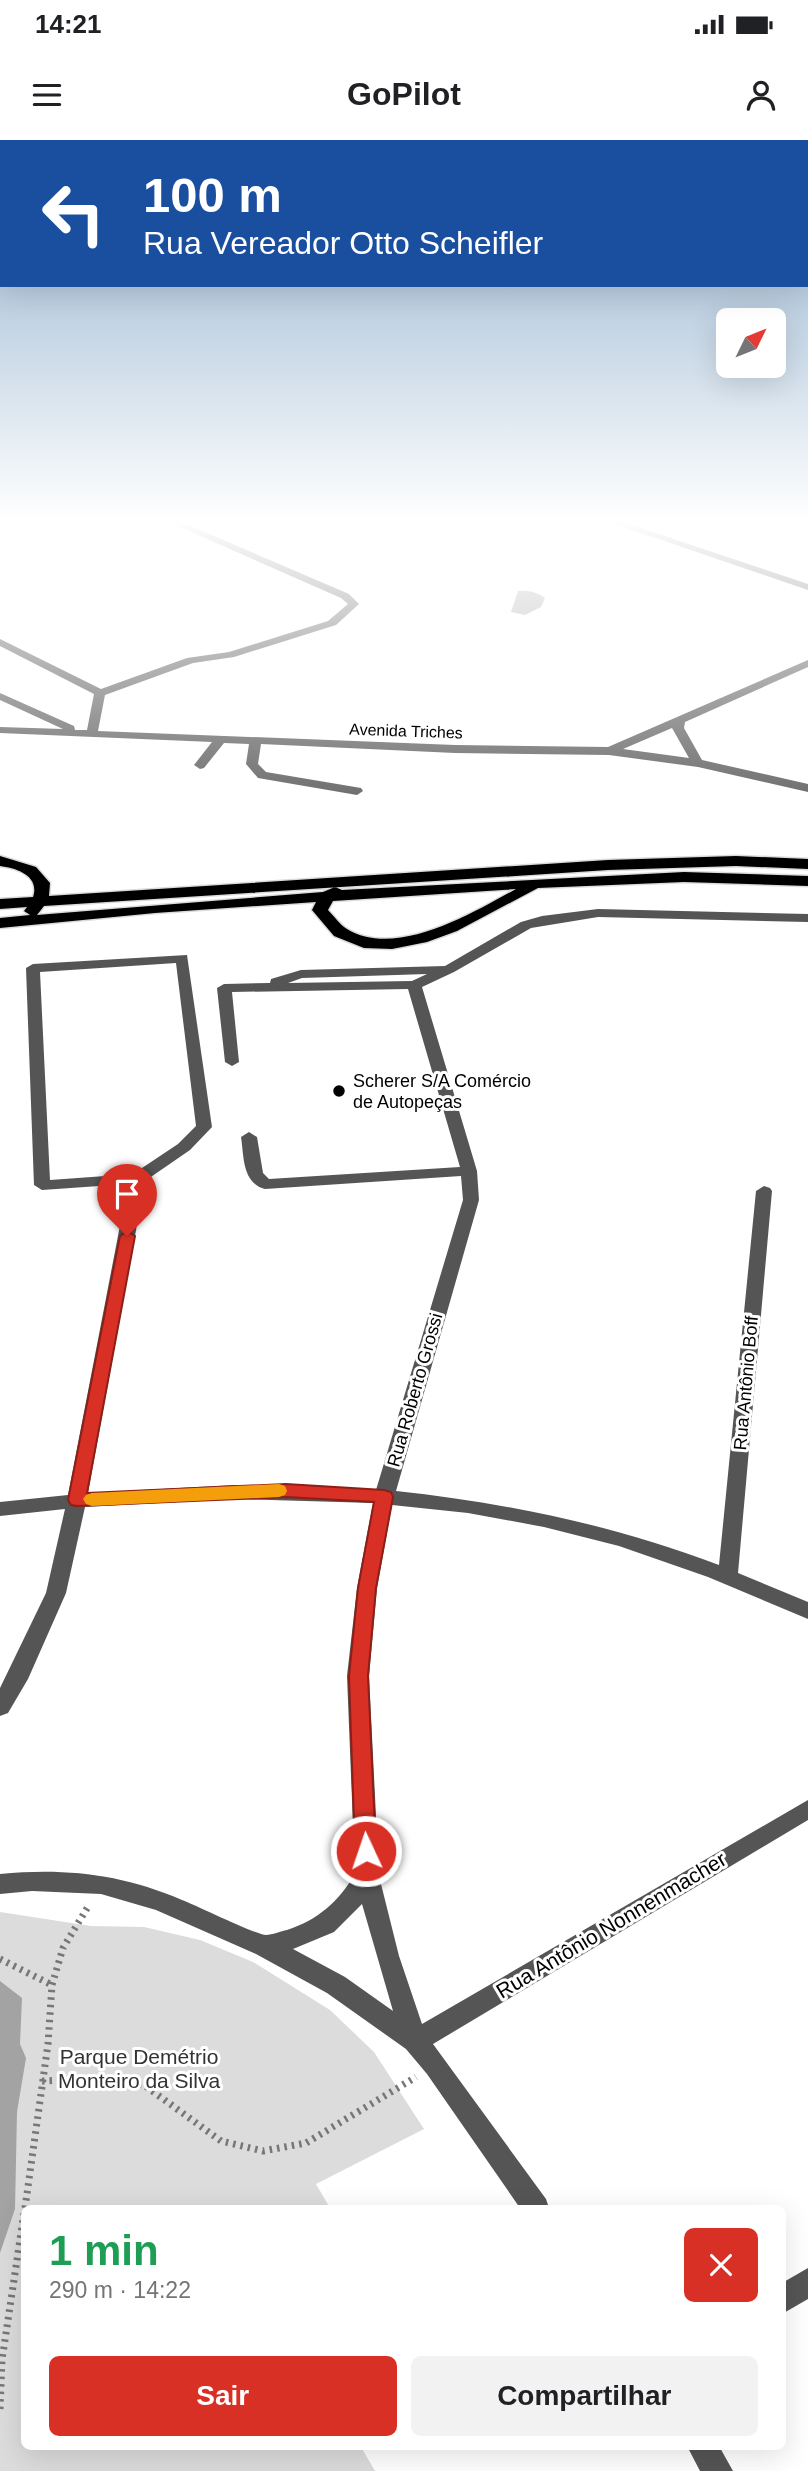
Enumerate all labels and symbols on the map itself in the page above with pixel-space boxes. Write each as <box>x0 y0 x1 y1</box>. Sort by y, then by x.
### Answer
north arrow <box>716 308 786 378</box>
street label: Avenida Triches <box>349 721 463 741</box>
place label: Scherer S/A Comércio de Autopeças <box>353 1071 531 1112</box>
marker: Scherer S/A Comércio de Autopeças <box>331 1083 347 1099</box>
pin <box>97 1164 157 1236</box>
street label: Rua Roberto Grossi <box>383 1311 447 1469</box>
street label: Rua Antônio Boff <box>730 1314 762 1451</box>
position arrow <box>329 1814 403 1888</box>
street label: Rua Antônio Nonnenmacher <box>492 1847 730 2003</box>
park label: Parque Demétrio Monteiro da Silva <box>58 2045 220 2092</box>

